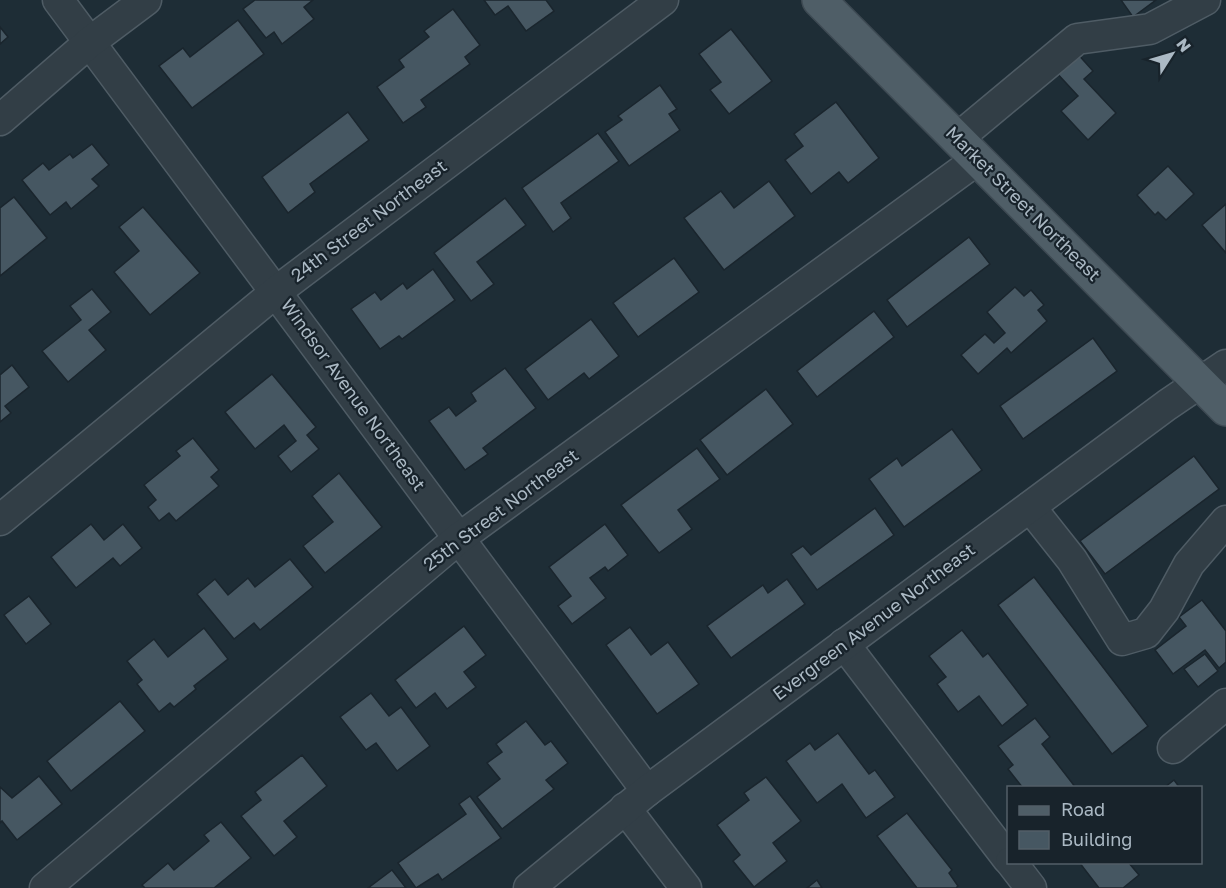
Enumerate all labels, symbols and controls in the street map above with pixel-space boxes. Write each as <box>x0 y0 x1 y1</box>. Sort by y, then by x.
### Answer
north arrow <box>1142 24 1202 84</box>
text: N <box>1172 34 1196 56</box>
street label: Market Street Northeast <box>942 121 1106 285</box>
street label: 24th Street Northeast <box>286 154 451 286</box>
street label: Windsor Avenue Northeast <box>277 294 431 495</box>
street label: 25th Street Northeast <box>418 444 582 575</box>
street label: Evergreen Avenue Northeast <box>768 538 979 705</box>
legend <box>1007 786 1202 864</box>
text: Road <box>1061 798 1105 820</box>
text: Building <box>1061 828 1132 850</box>

